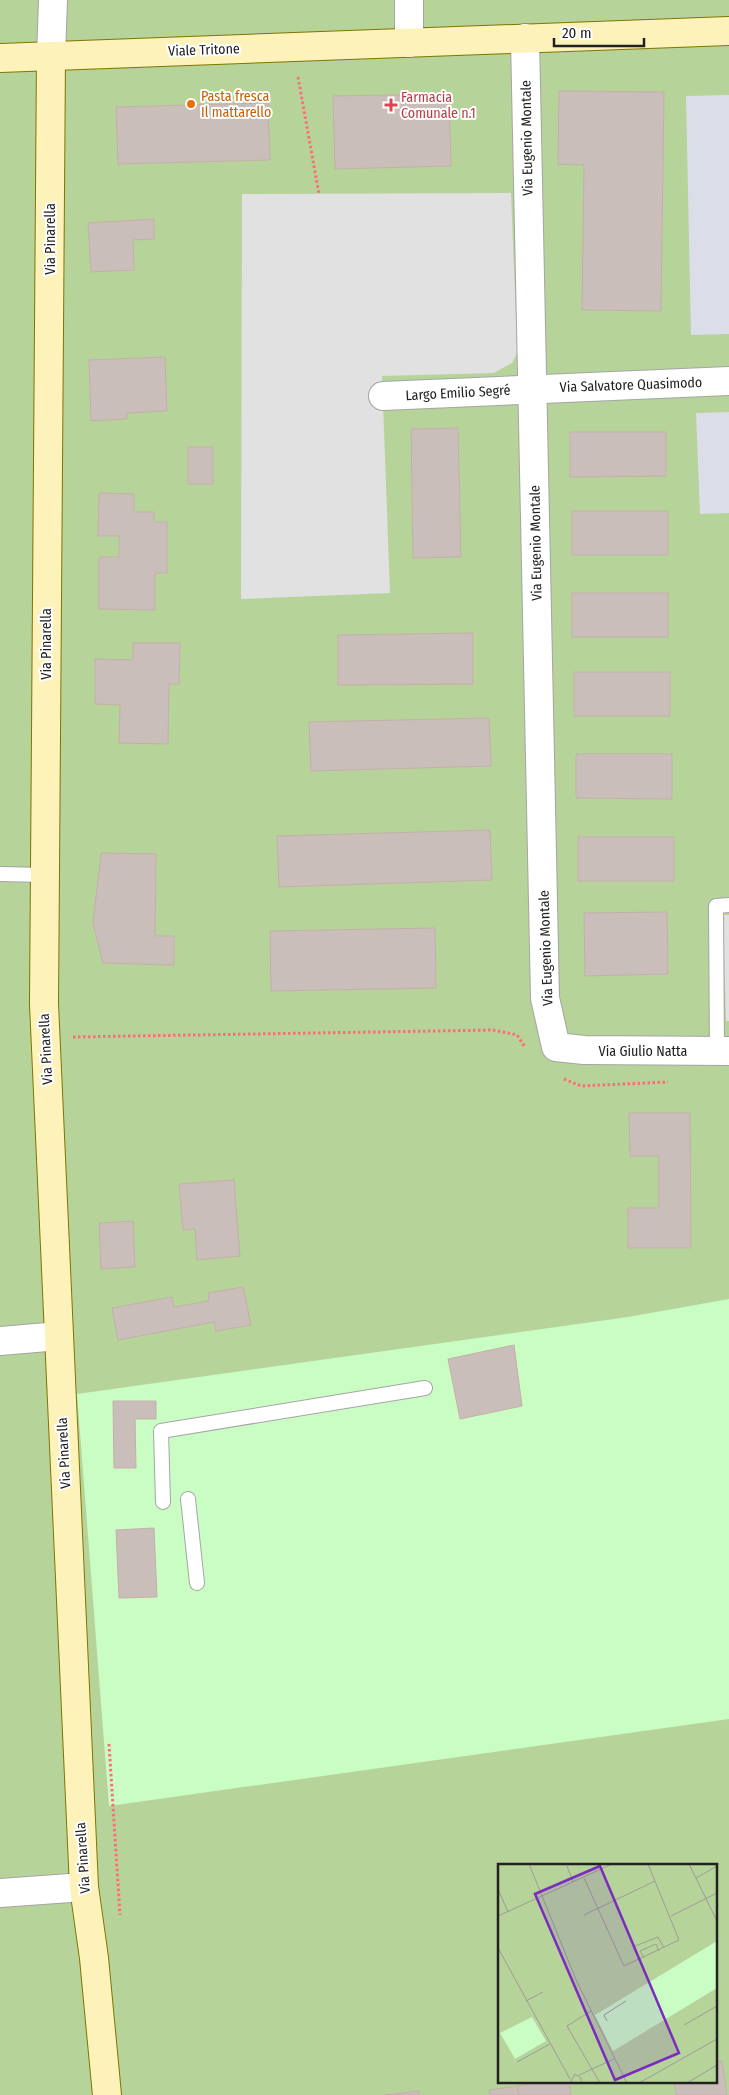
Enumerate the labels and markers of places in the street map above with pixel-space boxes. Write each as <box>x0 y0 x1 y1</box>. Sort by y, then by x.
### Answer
place label: Pasta fresca Il mattarello <box>201 88 271 121</box>
place label: Farmacia Comunale n.1 <box>401 89 476 122</box>
marker: Pasta fresca Il mattarello <box>185 98 197 110</box>
marker: Farmacia Comunale n.1 <box>385 99 397 111</box>

